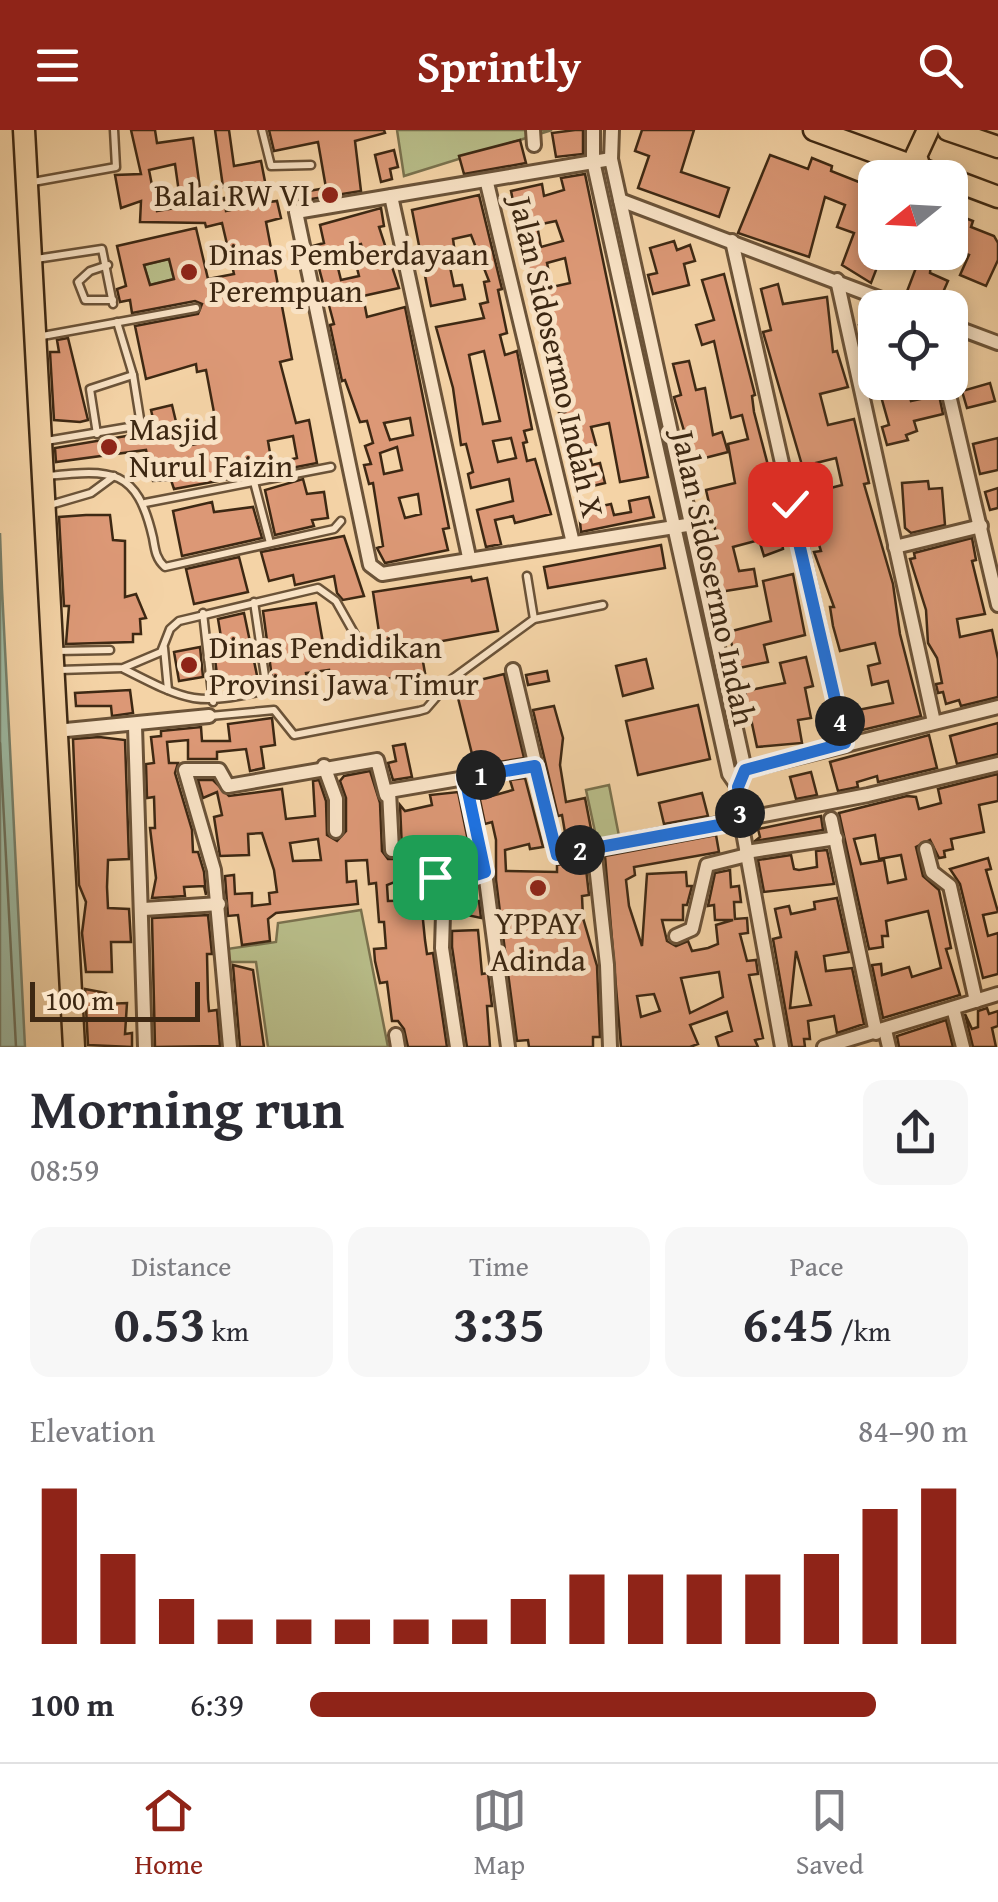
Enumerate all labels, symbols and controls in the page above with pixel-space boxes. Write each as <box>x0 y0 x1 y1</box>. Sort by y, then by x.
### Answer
text: Sprintly <box>417 33 581 98</box>
icon: menu <box>30 38 85 93</box>
icon: search <box>913 38 968 93</box>
north arrow <box>858 160 968 270</box>
map controls <box>858 160 968 400</box>
place label: Balai RW VI <box>154 171 310 218</box>
marker: Balai RW VI <box>319 184 341 206</box>
street label: Jalan Sidosermo Indah X <box>497 188 617 522</box>
place label: Dinas Pemberdayaan Perempuan <box>209 230 489 314</box>
marker: Dinas Pemberdayaan Perempuan <box>178 261 200 283</box>
button: locate <box>858 290 968 400</box>
place label: Masjid Nurul Faizin <box>129 405 293 489</box>
street label: Jalan Sidosermo Indah <box>659 422 769 730</box>
marker: Masjid Nurul Faizin <box>98 436 120 458</box>
pin <box>748 462 833 547</box>
icon: check <box>763 477 818 532</box>
place label: Dinas Pendidikan Provinsi Jawa Timur <box>209 623 479 707</box>
marker: Dinas Pendidikan Provinsi Jawa Timur <box>178 654 200 676</box>
pin: 4 <box>815 696 865 746</box>
text: 4 <box>833 700 847 741</box>
pin: 1 <box>456 750 506 800</box>
text: 1 <box>474 754 488 795</box>
pin: 3 <box>715 788 765 838</box>
text: 3 <box>733 792 747 833</box>
pin: 2 <box>555 825 605 875</box>
text: 2 <box>573 829 587 870</box>
pin <box>393 835 478 920</box>
icon: arrive <box>408 850 463 905</box>
marker: YPPAY Adinda <box>527 877 549 899</box>
place label: YPPAY Adinda <box>490 899 586 983</box>
scale bar <box>30 977 200 1021</box>
text: 100 m <box>45 979 114 1020</box>
text: Morning run <box>30 1068 344 1148</box>
button: share <box>863 1080 968 1185</box>
text: 08:59 <box>30 1146 99 1193</box>
text: Distance <box>131 1245 232 1286</box>
text: Time <box>469 1245 529 1286</box>
text: Pace <box>790 1245 844 1286</box>
text: 0.53 <box>114 1286 206 1359</box>
text: 3:35 <box>453 1286 545 1359</box>
text: 6:45 <box>742 1286 834 1359</box>
text: km <box>206 1310 249 1351</box>
text: /km <box>834 1310 891 1351</box>
text: Elevation <box>30 1407 155 1454</box>
text: 84–90 m <box>858 1407 968 1454</box>
text: 100 m <box>30 1681 114 1728</box>
text: 6:39 <box>190 1681 244 1728</box>
tab: Home <box>134 1783 203 1884</box>
tab: Map <box>472 1783 527 1884</box>
tab: Saved <box>796 1783 864 1884</box>

